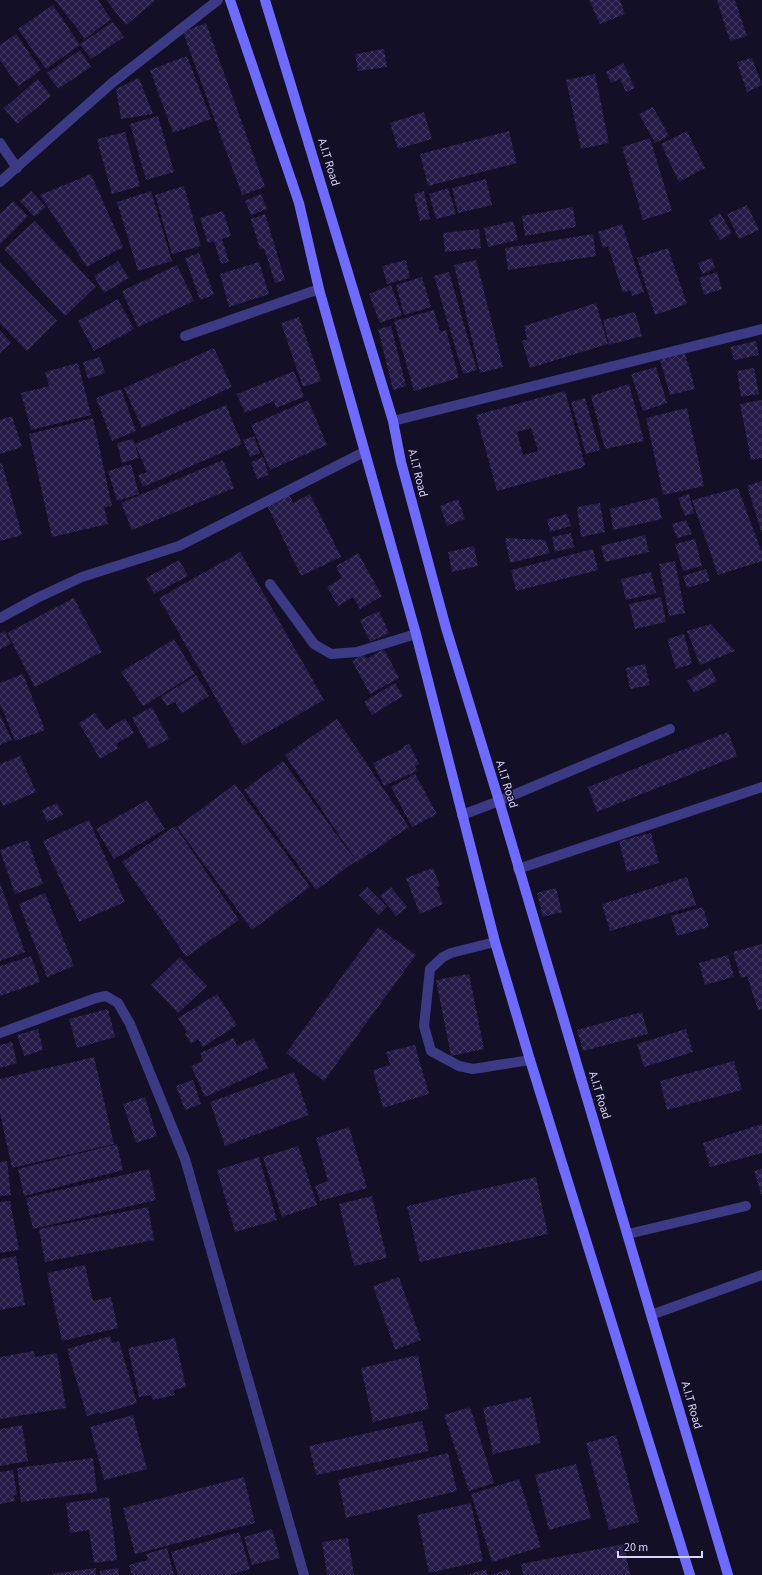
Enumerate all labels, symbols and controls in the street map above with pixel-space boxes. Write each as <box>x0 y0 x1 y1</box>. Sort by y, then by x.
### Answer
street label: A.I.T Road <box>313 136 344 188</box>
street label: A.I.T Road <box>403 447 432 499</box>
street label: A.I.T Road <box>491 758 522 810</box>
street label: A.I.T Road <box>584 1069 615 1121</box>
street label: A.I.T Road <box>677 1379 706 1431</box>
scale bar <box>618 1533 702 1559</box>
text: 20 m <box>624 1539 648 1556</box>

